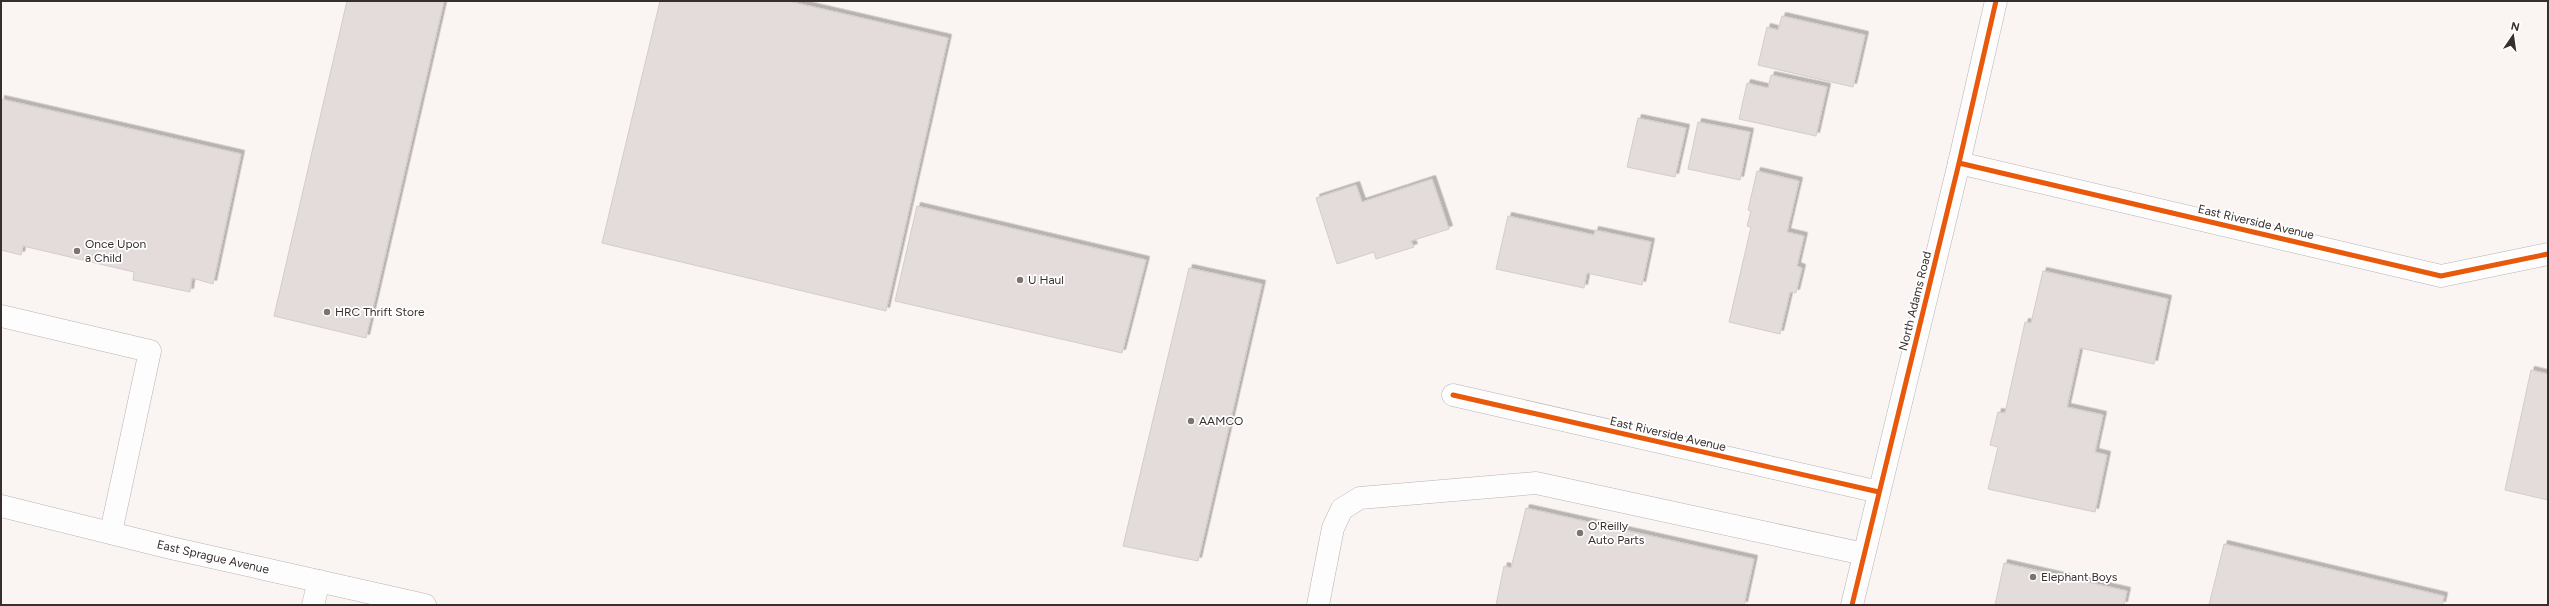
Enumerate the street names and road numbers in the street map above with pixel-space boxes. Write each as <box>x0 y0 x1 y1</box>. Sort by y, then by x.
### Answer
street label: East Riverside Avenue <box>2197 202 2316 242</box>
street label: North Adams Road <box>1896 250 1934 352</box>
street label: East Riverside Avenue <box>1609 414 1728 454</box>
street label: East Sprague Avenue <box>155 537 271 577</box>

